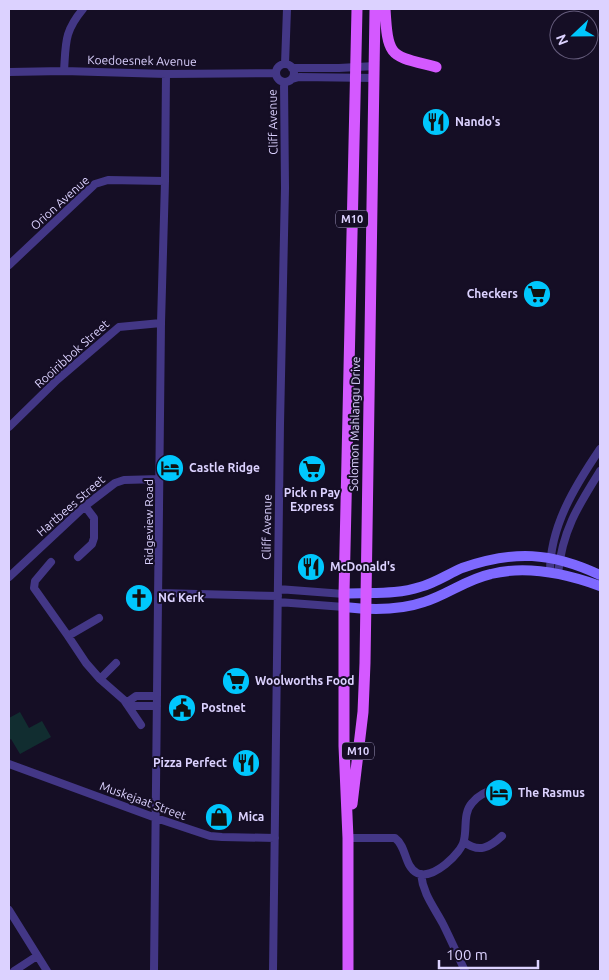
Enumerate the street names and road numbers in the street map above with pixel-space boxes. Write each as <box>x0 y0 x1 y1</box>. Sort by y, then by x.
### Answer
street label: Koedoesnek Avenue <box>87 53 197 68</box>
street label: Cliff Avenue <box>265 89 280 155</box>
street label: Orion Avenue <box>28 173 91 232</box>
road number: M10 <box>336 210 368 228</box>
street label: Rooiribbok Street <box>32 317 112 390</box>
street label: Solomon Mahlangu Drive <box>347 356 362 492</box>
street label: Hartbees Street <box>34 472 107 539</box>
street label: Ridgeview Road <box>142 479 155 565</box>
street label: Cliff Avenue <box>259 494 274 560</box>
road number: M10 <box>342 742 374 759</box>
street label: Muskejaat Street <box>98 779 188 822</box>

